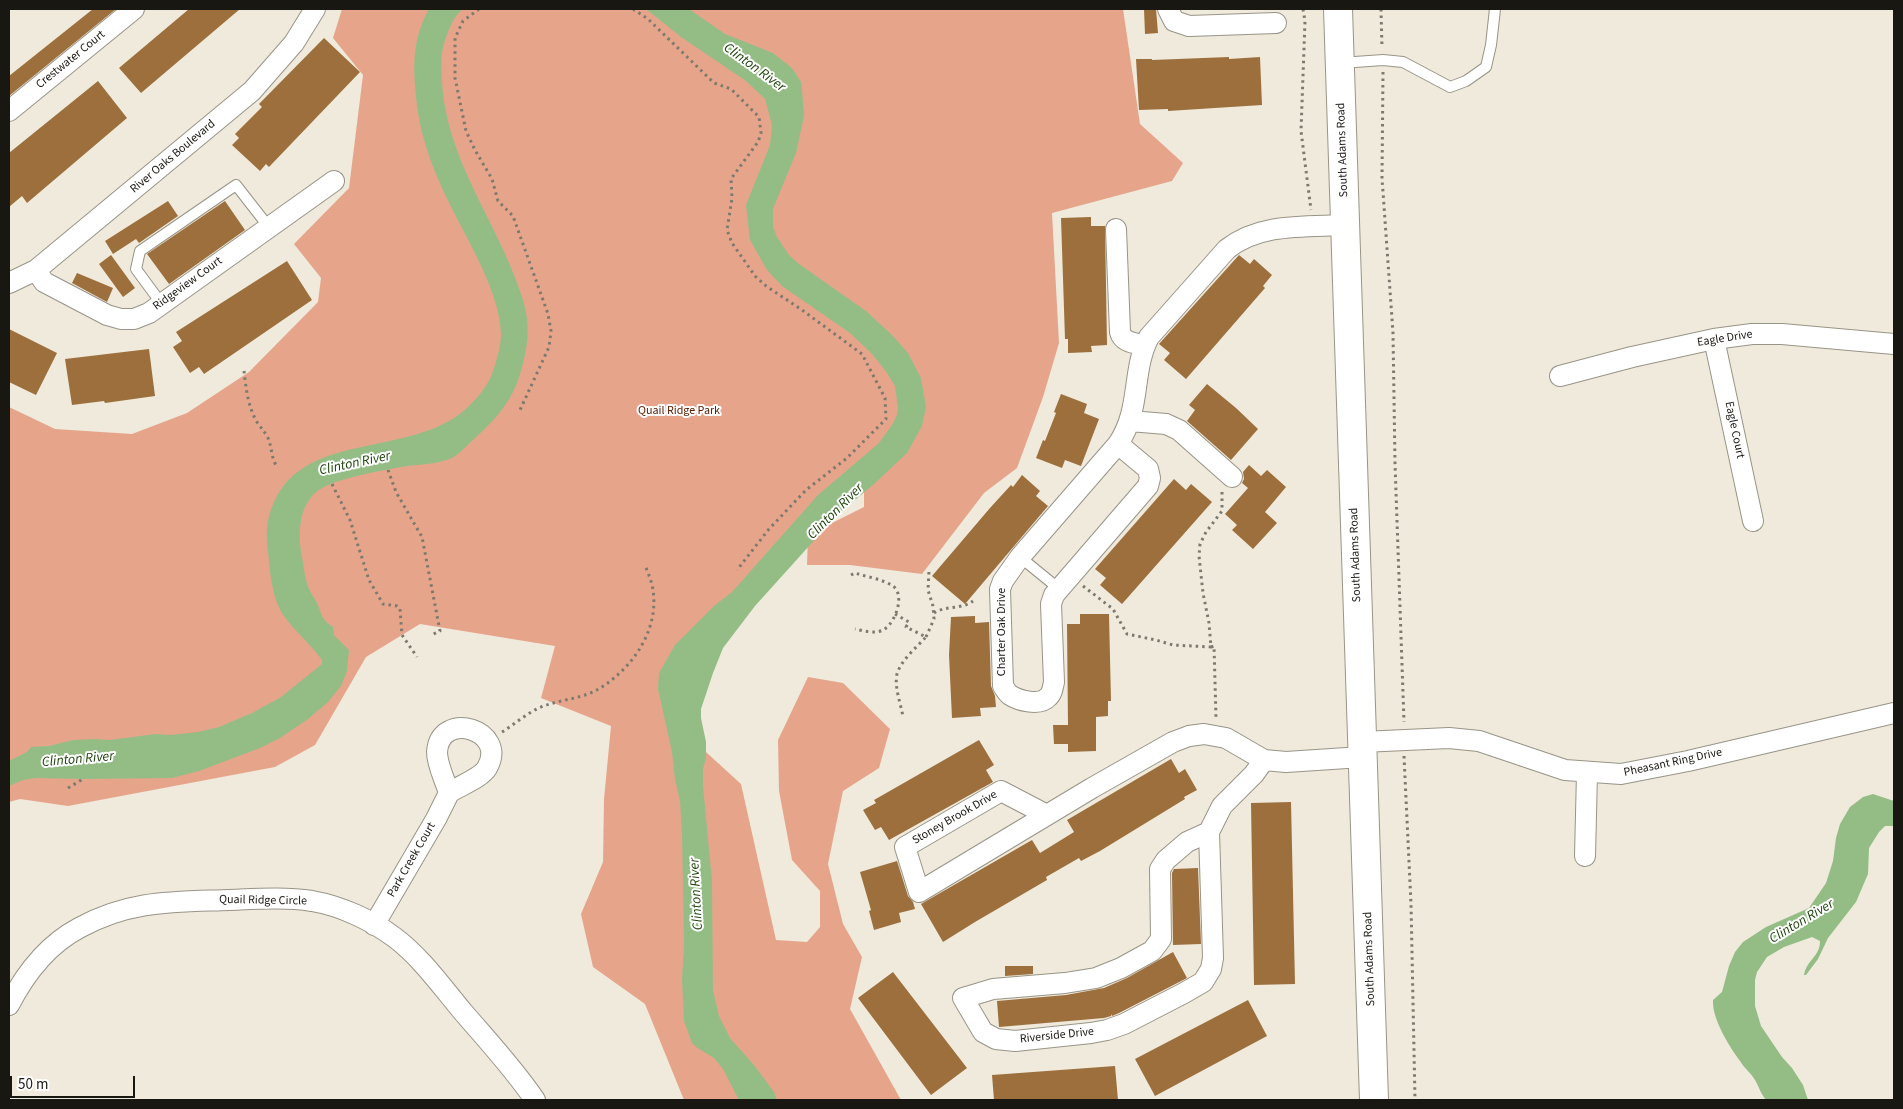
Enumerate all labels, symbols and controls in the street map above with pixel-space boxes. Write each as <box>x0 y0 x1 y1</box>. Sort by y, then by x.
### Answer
street label: Crestwater Court <box>34 28 108 92</box>
water label: Clinton River <box>720 40 788 96</box>
street label: South Adams Road <box>1334 102 1352 198</box>
street label: River Oaks Boulevard <box>128 117 218 197</box>
street label: Ridgeview Court <box>151 254 225 314</box>
street label: Eagle Drive <box>1696 328 1754 350</box>
street label: Eagle Court <box>1721 400 1747 460</box>
park label: Quail Ridge Park <box>638 404 720 418</box>
water label: Clinton River <box>318 448 392 480</box>
water label: Clinton River <box>804 480 868 544</box>
street label: South Adams Road <box>1347 507 1365 603</box>
street label: Charter Oak Drive <box>995 588 1009 676</box>
street label: Pheasant Ring Drive <box>1623 746 1723 780</box>
water label: Clinton River <box>41 748 115 772</box>
street label: Stoney Brook Drive <box>910 788 1000 848</box>
street label: Park Creek Court <box>385 820 439 900</box>
water label: Clinton River <box>687 857 707 931</box>
street label: Quail Ridge Circle <box>219 893 307 909</box>
water label: Clinton River <box>1767 896 1837 948</box>
street label: South Adams Road <box>1361 911 1379 1007</box>
street label: Riverside Drive <box>1019 1025 1095 1047</box>
scale bar <box>12 1066 138 1098</box>
text: 50 m <box>18 1074 48 1095</box>

